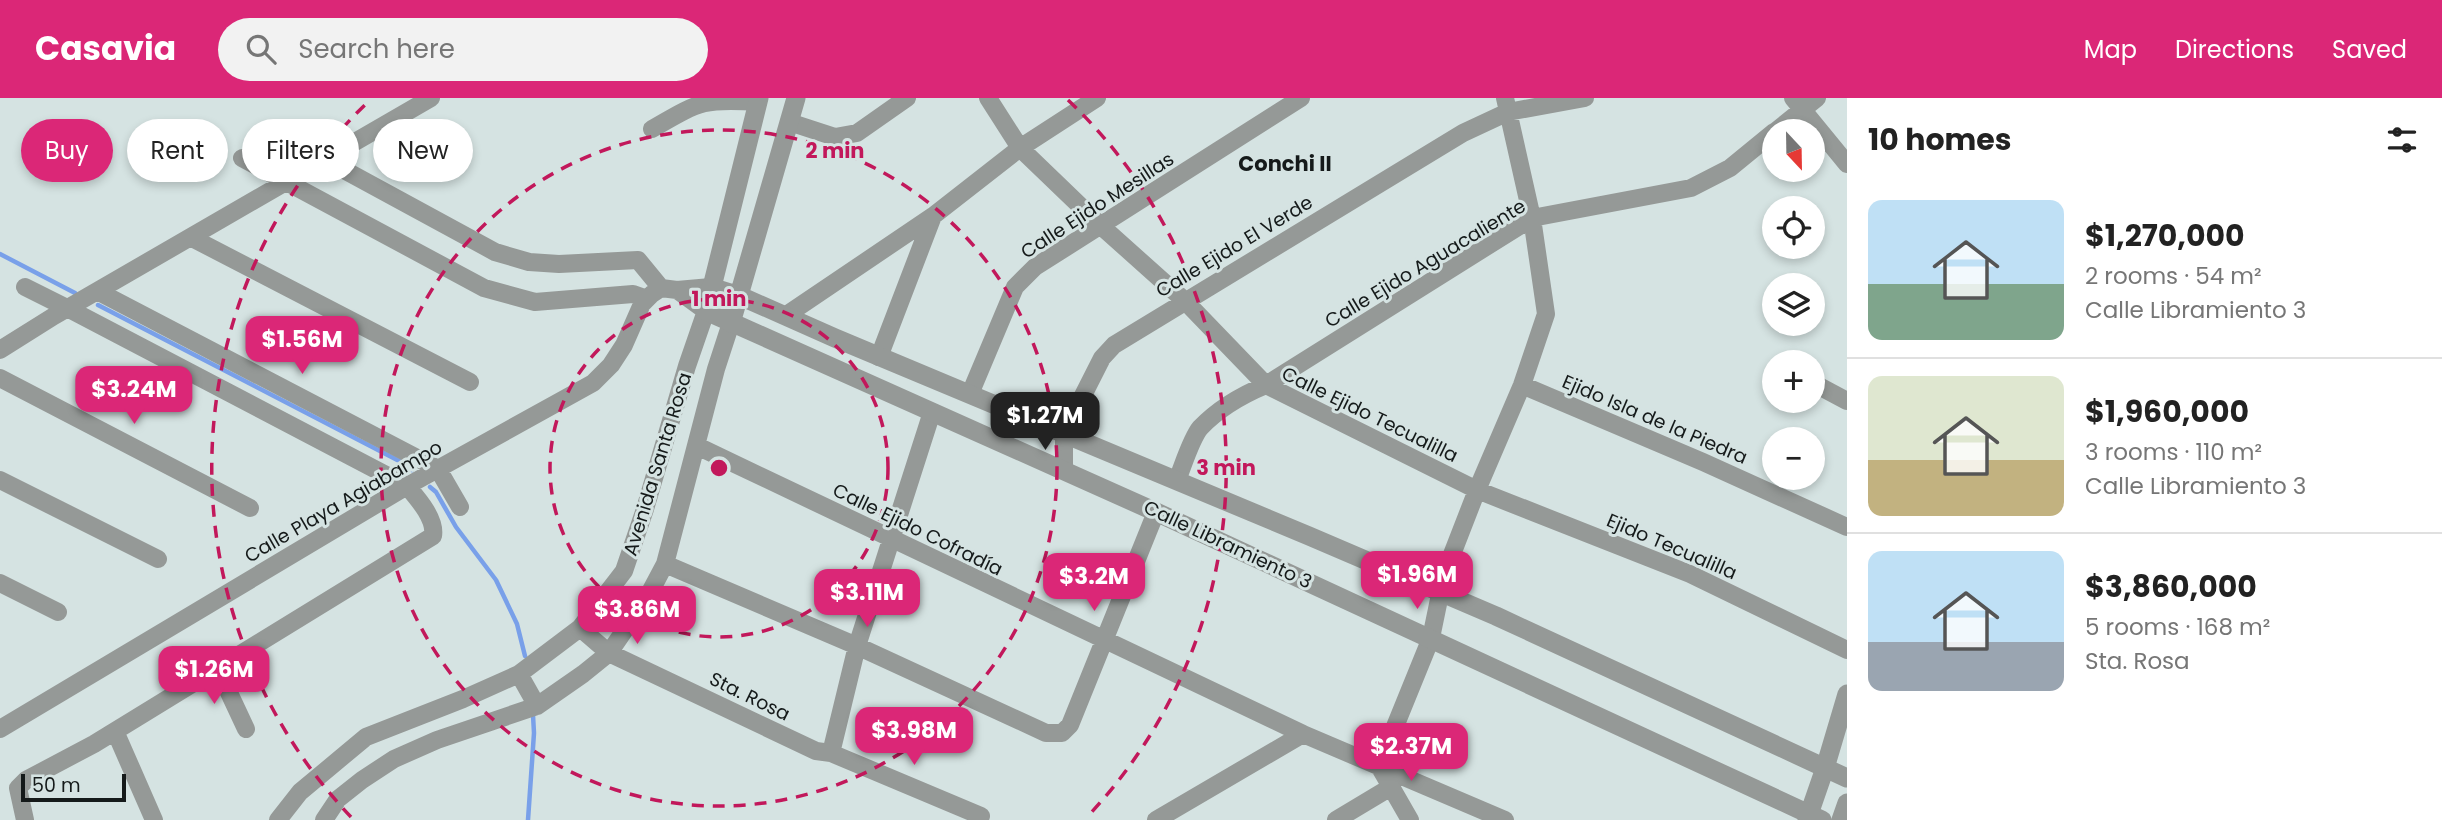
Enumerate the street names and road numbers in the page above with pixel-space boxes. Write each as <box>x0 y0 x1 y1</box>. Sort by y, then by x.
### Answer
street label: Calle Ejido Mesillas <box>1015 146 1179 265</box>
street label: Calle Ejido El Verde <box>1151 189 1318 304</box>
street label: Calle Ejido Aguacaliente <box>1320 193 1531 334</box>
street label: Calle Ejido Tecualilla <box>1277 360 1462 469</box>
street label: Ejido Isla de la Piedra <box>1558 368 1752 471</box>
street label: Avenida Santa Rosa <box>617 369 698 559</box>
street label: Calle Playa Agiabampo <box>239 434 447 569</box>
street label: Calle Ejido Cofradía <box>828 476 1007 582</box>
street label: Calle Libramiento 3 <box>1139 494 1316 595</box>
street label: Ejido Tecualilla <box>1602 507 1741 586</box>
street label: Sta. Rosa <box>705 665 795 728</box>

